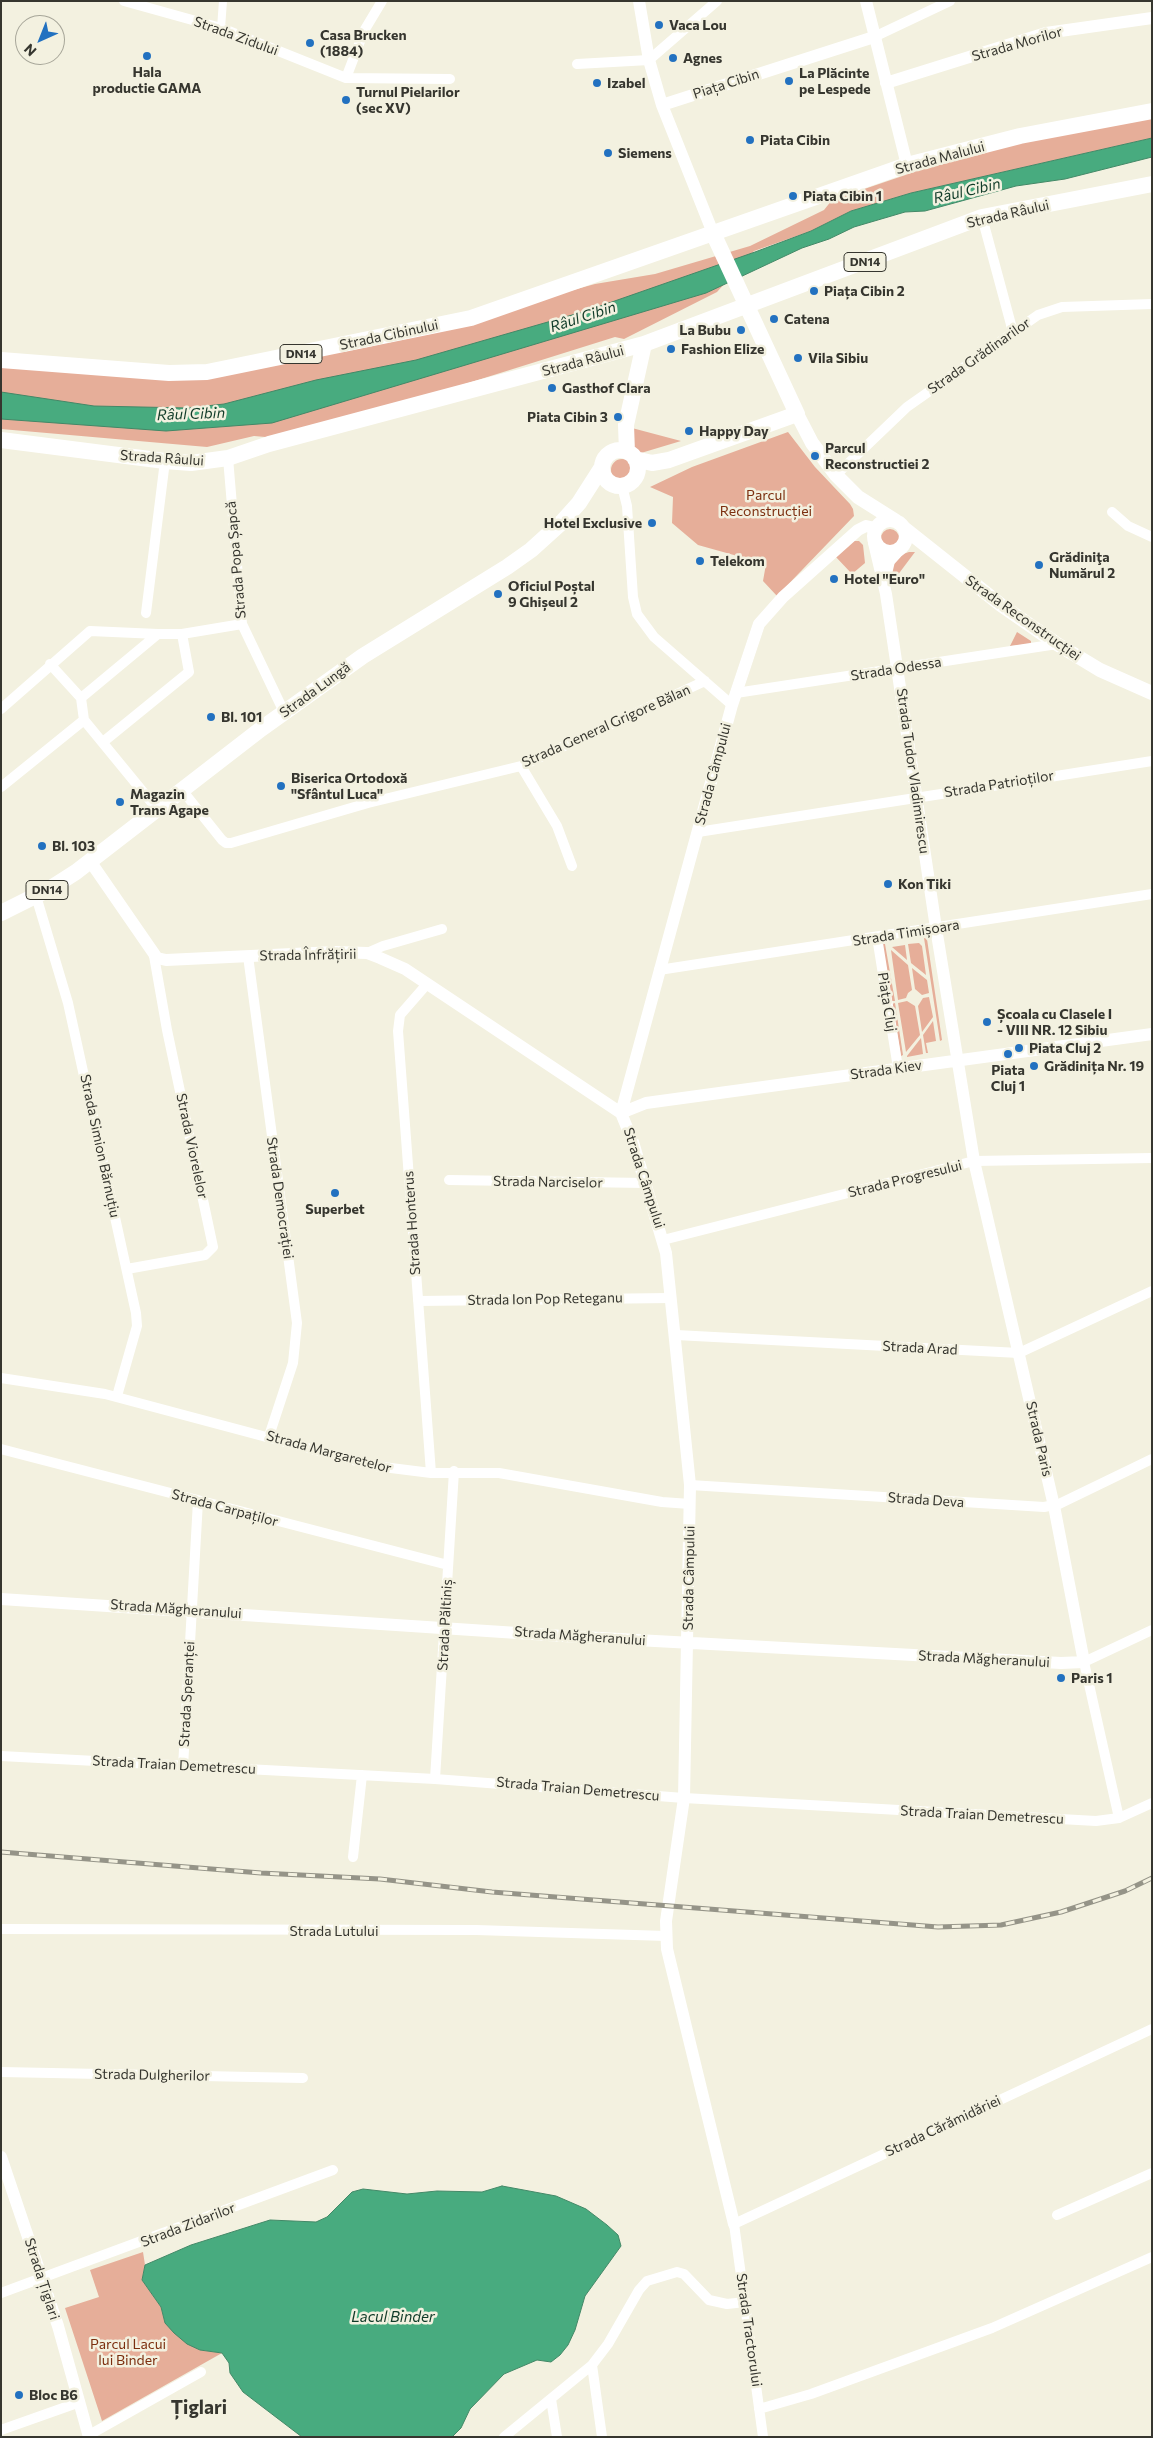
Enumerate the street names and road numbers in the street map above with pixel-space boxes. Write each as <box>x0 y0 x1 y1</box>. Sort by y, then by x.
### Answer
street label: Strada Zidului <box>192 13 280 59</box>
street label: Strada Morilor <box>970 23 1064 65</box>
street label: Piața Cibin <box>691 65 761 103</box>
street label: Strada Malului <box>894 138 986 178</box>
street label: Strada Râului <box>965 196 1051 232</box>
road number: DN14 <box>844 252 886 272</box>
street label: Strada Grădinarilor <box>924 314 1034 398</box>
street label: Strada Cibinului <box>338 316 440 354</box>
street label: Strada Râului <box>540 342 626 380</box>
road number: DN14 <box>280 344 322 364</box>
street label: Strada Râului <box>119 447 205 469</box>
street label: Strada Popa Șapcă <box>222 501 250 619</box>
street label: Strada Reconstrucției <box>962 572 1084 664</box>
street label: Strada Odessa <box>849 654 943 684</box>
street label: Strada Lungă <box>276 659 354 721</box>
street label: Strada General Grigore Bălan <box>519 681 693 771</box>
street label: Strada Tudor Vladimirescu <box>893 687 933 855</box>
street label: Strada Câmpului <box>691 721 735 827</box>
street label: Strada Patrioților <box>943 767 1055 801</box>
road number: DN14 <box>26 880 68 900</box>
street label: Strada Timișoara <box>851 916 961 950</box>
street label: Strada Înfrățirii <box>259 946 357 964</box>
street label: Piața Cluj <box>874 971 900 1033</box>
street label: Strada Kiev <box>849 1057 923 1083</box>
street label: Strada Simion Bărnuțiu <box>77 1073 123 1219</box>
street label: Strada Viorelelor <box>173 1092 211 1200</box>
street label: Strada Câmpului <box>620 1126 668 1230</box>
street label: Strada Democrației <box>263 1136 297 1260</box>
street label: Strada Progresului <box>846 1157 964 1201</box>
street label: Strada Honterus <box>400 1170 424 1276</box>
street label: Strada Narciselor <box>493 1173 603 1191</box>
street label: Strada Ion Pop Reteganu <box>467 1289 623 1309</box>
street label: Strada Arad <box>882 1338 958 1358</box>
street label: Strada Paris <box>1022 1400 1056 1478</box>
street label: Strada Margaretelor <box>265 1427 393 1477</box>
street label: Strada Carpaților <box>170 1486 280 1530</box>
street label: Strada Deva <box>887 1489 965 1511</box>
street label: Strada Câmpului <box>680 1525 698 1631</box>
street label: Strada Păltiniș <box>434 1579 456 1671</box>
street label: Strada Măgheranului <box>110 1596 242 1622</box>
street label: Strada Măgheranului <box>514 1623 646 1649</box>
street label: Strada Speranței <box>176 1641 198 1747</box>
street label: Strada Măgheranului <box>918 1647 1050 1671</box>
street label: Strada Traian Demetrescu <box>92 1752 256 1778</box>
street label: Strada Traian Demetrescu <box>496 1774 660 1804</box>
street label: Strada Traian Demetrescu <box>900 1802 1064 1828</box>
street label: Strada Lutului <box>289 1923 379 1939</box>
street label: Strada Dulgherilor <box>94 2066 210 2084</box>
street label: Strada Cărămidăriei <box>883 2092 1003 2160</box>
street label: Strada Zidarilor <box>138 2199 238 2251</box>
street label: Strada Țiglari <box>21 2236 63 2322</box>
street label: Strada Tractorului <box>733 2272 765 2388</box>

